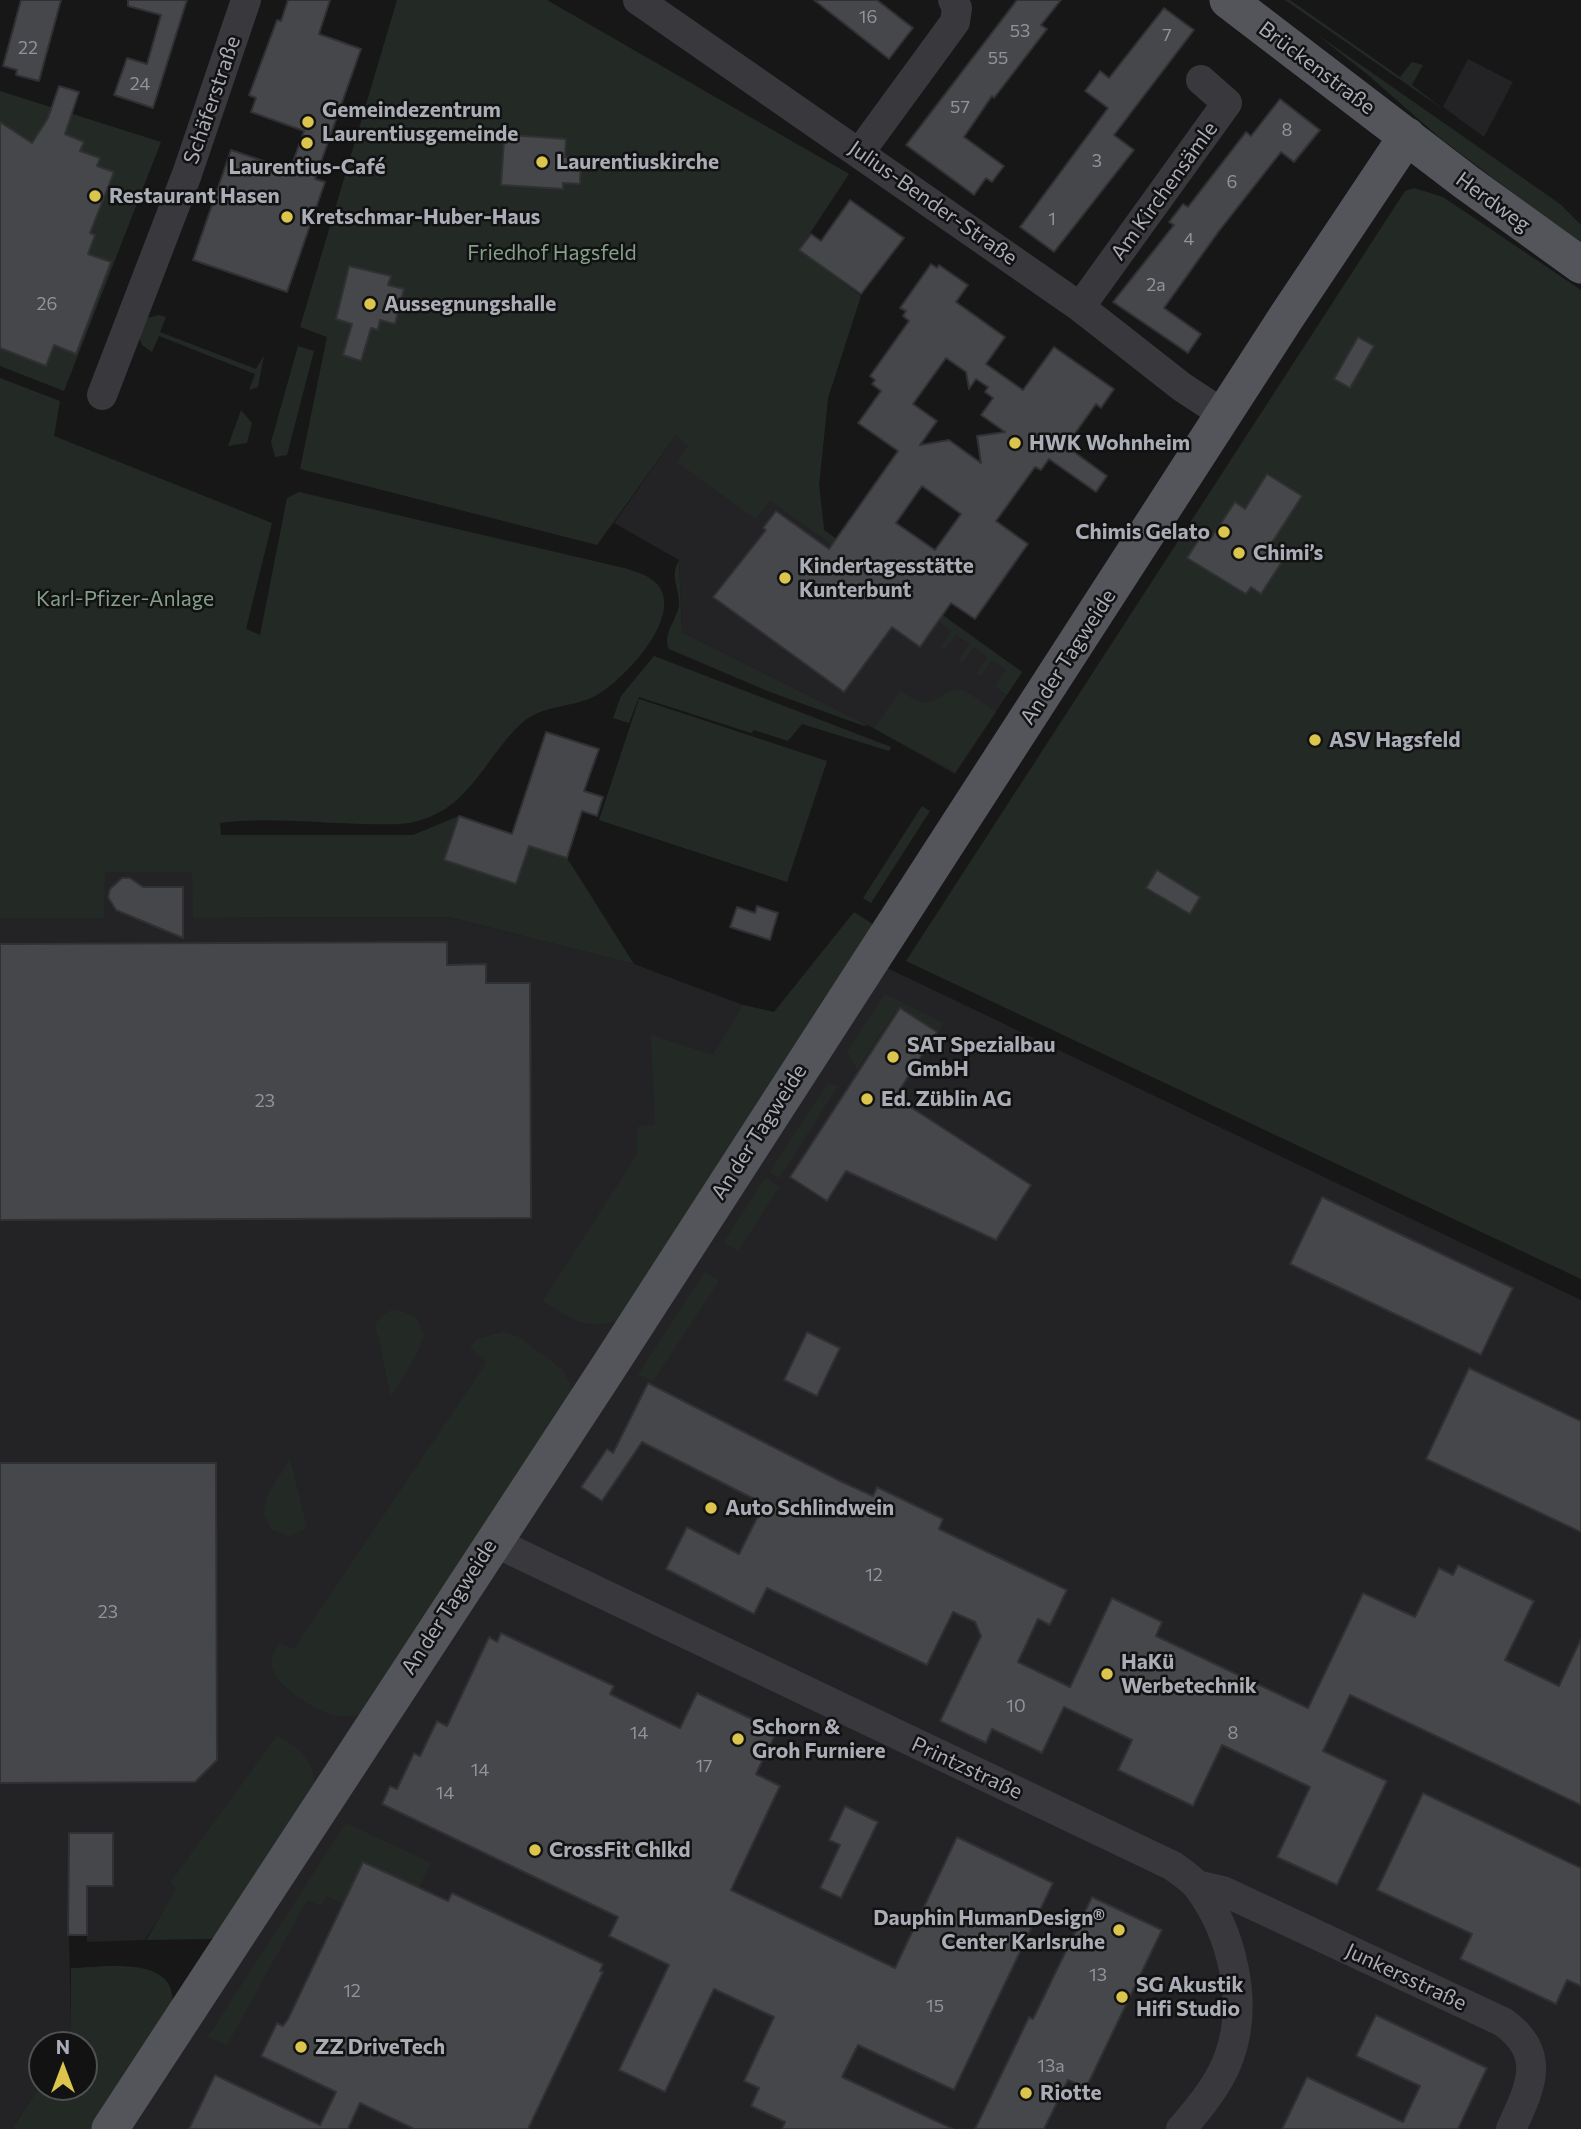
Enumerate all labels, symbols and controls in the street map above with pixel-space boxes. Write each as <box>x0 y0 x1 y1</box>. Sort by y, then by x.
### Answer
house number: 16 <box>859 6 877 28</box>
street label: Brückenstraße <box>1254 16 1380 120</box>
house number: 53 <box>1010 20 1030 42</box>
house number: 7 <box>1162 24 1172 46</box>
street label: Schäferstraße <box>178 33 246 167</box>
house number: 22 <box>18 37 38 59</box>
house number: 55 <box>988 47 1008 69</box>
house number: 24 <box>130 73 150 95</box>
house number: 57 <box>950 96 970 118</box>
place label: Gemeindezentrum Laurentiusgemeinde <box>322 97 518 147</box>
marker: Gemeindezentrum Laurentiusgemeinde <box>300 114 316 130</box>
street label: Am Kirchensämle <box>1105 117 1223 265</box>
house number: 8 <box>1282 119 1292 141</box>
marker: Laurentius-Café <box>299 135 315 151</box>
street label: Julius-Bender-Straße <box>844 135 1022 271</box>
place label: Laurentiuskirche <box>556 149 719 175</box>
house number: 3 <box>1092 150 1102 172</box>
place label: Laurentius-Café <box>229 154 385 180</box>
marker: Laurentiuskirche <box>534 154 550 170</box>
street label: Herdweg <box>1451 167 1535 237</box>
house number: 6 <box>1227 171 1237 193</box>
place label: Restaurant Hasen <box>109 183 280 209</box>
marker: Restaurant Hasen <box>87 188 103 204</box>
place label: Kretschmar-Huber-Haus <box>301 204 540 230</box>
house number: 1 <box>1048 208 1056 230</box>
marker: Kretschmar-Huber-Haus <box>279 209 295 225</box>
house number: 4 <box>1184 228 1194 250</box>
park label: Friedhof Hagsfeld <box>467 240 637 266</box>
house number: 2a <box>1146 274 1166 296</box>
place label: Aussegnungshalle <box>384 291 556 317</box>
house number: 26 <box>37 293 57 315</box>
marker: Aussegnungshalle <box>362 296 378 312</box>
place label: HWK Wohnheim <box>1029 430 1190 456</box>
marker: HWK Wohnheim <box>1007 435 1023 451</box>
place label: Chimis Gelato <box>1075 519 1210 545</box>
marker: Chimis Gelato <box>1216 524 1232 540</box>
place label: Chimi’s <box>1253 540 1323 566</box>
marker: Chimi’s <box>1231 545 1247 561</box>
place label: Kindertagesstätte Kunterbunt <box>799 553 974 603</box>
marker: Kindertagesstätte Kunterbunt <box>777 570 793 586</box>
street label: An der Tagweide <box>1015 585 1121 729</box>
park label: Karl-Pfizer-Anlage <box>36 586 214 612</box>
place label: ASV Hagsfeld <box>1329 727 1461 753</box>
marker: ASV Hagsfeld <box>1307 732 1323 748</box>
place label: SAT Spezialbau GmbH <box>907 1032 1056 1082</box>
marker: SAT Spezialbau GmbH <box>885 1049 901 1065</box>
street label: An der Tagweide <box>706 1060 812 1204</box>
place label: Ed. Züblin AG <box>881 1086 1012 1112</box>
house number: 23 <box>255 1090 275 1112</box>
marker: Ed. Züblin AG <box>859 1091 875 1107</box>
place label: Auto Schlindwein <box>725 1495 894 1521</box>
marker: Auto Schlindwein <box>703 1500 719 1516</box>
street label: An der Tagweide <box>396 1535 502 1679</box>
house number: 12 <box>865 1564 883 1586</box>
house number: 23 <box>98 1601 118 1623</box>
place label: HaKü Werbetechnik <box>1121 1649 1257 1699</box>
marker: HaKü Werbetechnik <box>1099 1666 1115 1682</box>
house number: 10 <box>1006 1695 1026 1717</box>
place label: Schorn & Groh Furniere <box>752 1714 885 1764</box>
house number: 14 <box>630 1722 648 1744</box>
house number: 8 <box>1228 1722 1238 1744</box>
marker: Schorn & Groh Furniere <box>730 1731 746 1747</box>
street label: Printzstraße <box>908 1731 1026 1805</box>
house number: 17 <box>695 1755 713 1777</box>
house number: 14 <box>471 1759 489 1781</box>
house number: 14 <box>436 1782 454 1804</box>
place label: CrossFit Chlkd <box>549 1837 691 1863</box>
marker: CrossFit Chlkd <box>527 1842 543 1858</box>
place label: Dauphin HumanDesign® Center Karlsruhe <box>873 1905 1105 1955</box>
marker: Dauphin HumanDesign® Center Karlsruhe <box>1111 1922 1127 1938</box>
street label: Junkersstraße <box>1342 1938 1470 2016</box>
house number: 13 <box>1089 1964 1107 1986</box>
place label: SG Akustik Hifi Studio <box>1136 1972 1243 2022</box>
house number: 12 <box>343 1980 361 2002</box>
marker: SG Akustik Hifi Studio <box>1114 1989 1130 2005</box>
house number: 15 <box>926 1995 944 2017</box>
north arrow <box>28 2031 98 2101</box>
place label: ZZ DriveTech <box>315 2034 445 2060</box>
text: N <box>56 2035 70 2058</box>
marker: ZZ DriveTech <box>293 2039 309 2055</box>
house number: 13a <box>1037 2055 1065 2077</box>
place label: Riotte <box>1040 2080 1102 2106</box>
marker: Riotte <box>1018 2085 1034 2101</box>

